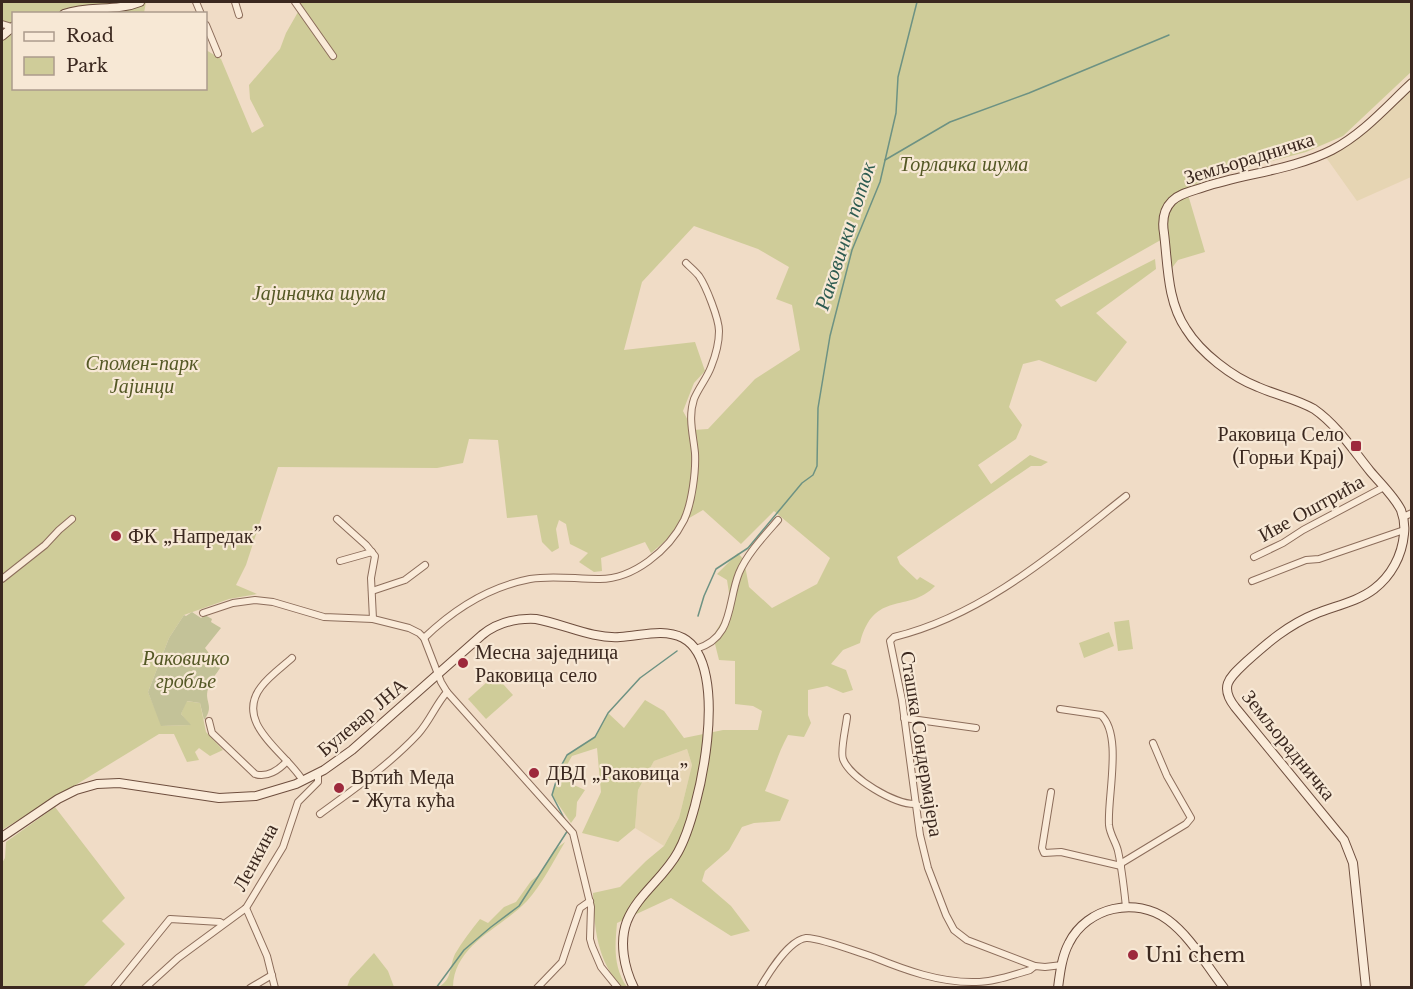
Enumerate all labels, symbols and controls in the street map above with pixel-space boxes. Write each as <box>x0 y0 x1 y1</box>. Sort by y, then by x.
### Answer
legend <box>12 12 207 90</box>
text: Road <box>66 25 114 47</box>
text: Park <box>66 55 108 77</box>
street label: Земљорадничка <box>1181 127 1317 189</box>
park label: Торлачка шума <box>900 152 1028 176</box>
water label: Раковички поток <box>808 158 881 314</box>
park label: Јајиначка шума <box>252 281 386 305</box>
park label: Спомен-парк Јајинци <box>86 351 199 398</box>
place label: Раковица Село (Горњи Крај) <box>1217 422 1344 469</box>
marker: Раковица Село (Горњи Крај) <box>1349 439 1363 453</box>
street label: Иве Оштрића <box>1254 469 1368 547</box>
place label: ФК „Напредак” <box>128 524 262 548</box>
marker: ФК „Напредак” <box>109 529 123 543</box>
place label: Месна заједница Раковица село <box>475 640 618 687</box>
park label: Раковичко гробље <box>142 646 229 693</box>
street label: Сташка Сондермајера <box>895 649 949 839</box>
marker: Месна заједница Раковица село <box>456 656 470 670</box>
street label: Булевар ЈНА <box>312 672 412 761</box>
street label: Земљорадничка <box>1237 685 1341 805</box>
place label: ДВД „Раковица” <box>546 761 688 785</box>
place label: Вртић Меда - Жута кућа <box>351 765 455 812</box>
marker: ДВД „Раковица” <box>527 766 541 780</box>
marker: Вртић Меда - Жута кућа <box>332 781 346 795</box>
street label: Ленкина <box>227 819 283 895</box>
place label: Uni chem <box>1145 943 1246 967</box>
marker: Uni chem <box>1126 948 1140 962</box>

